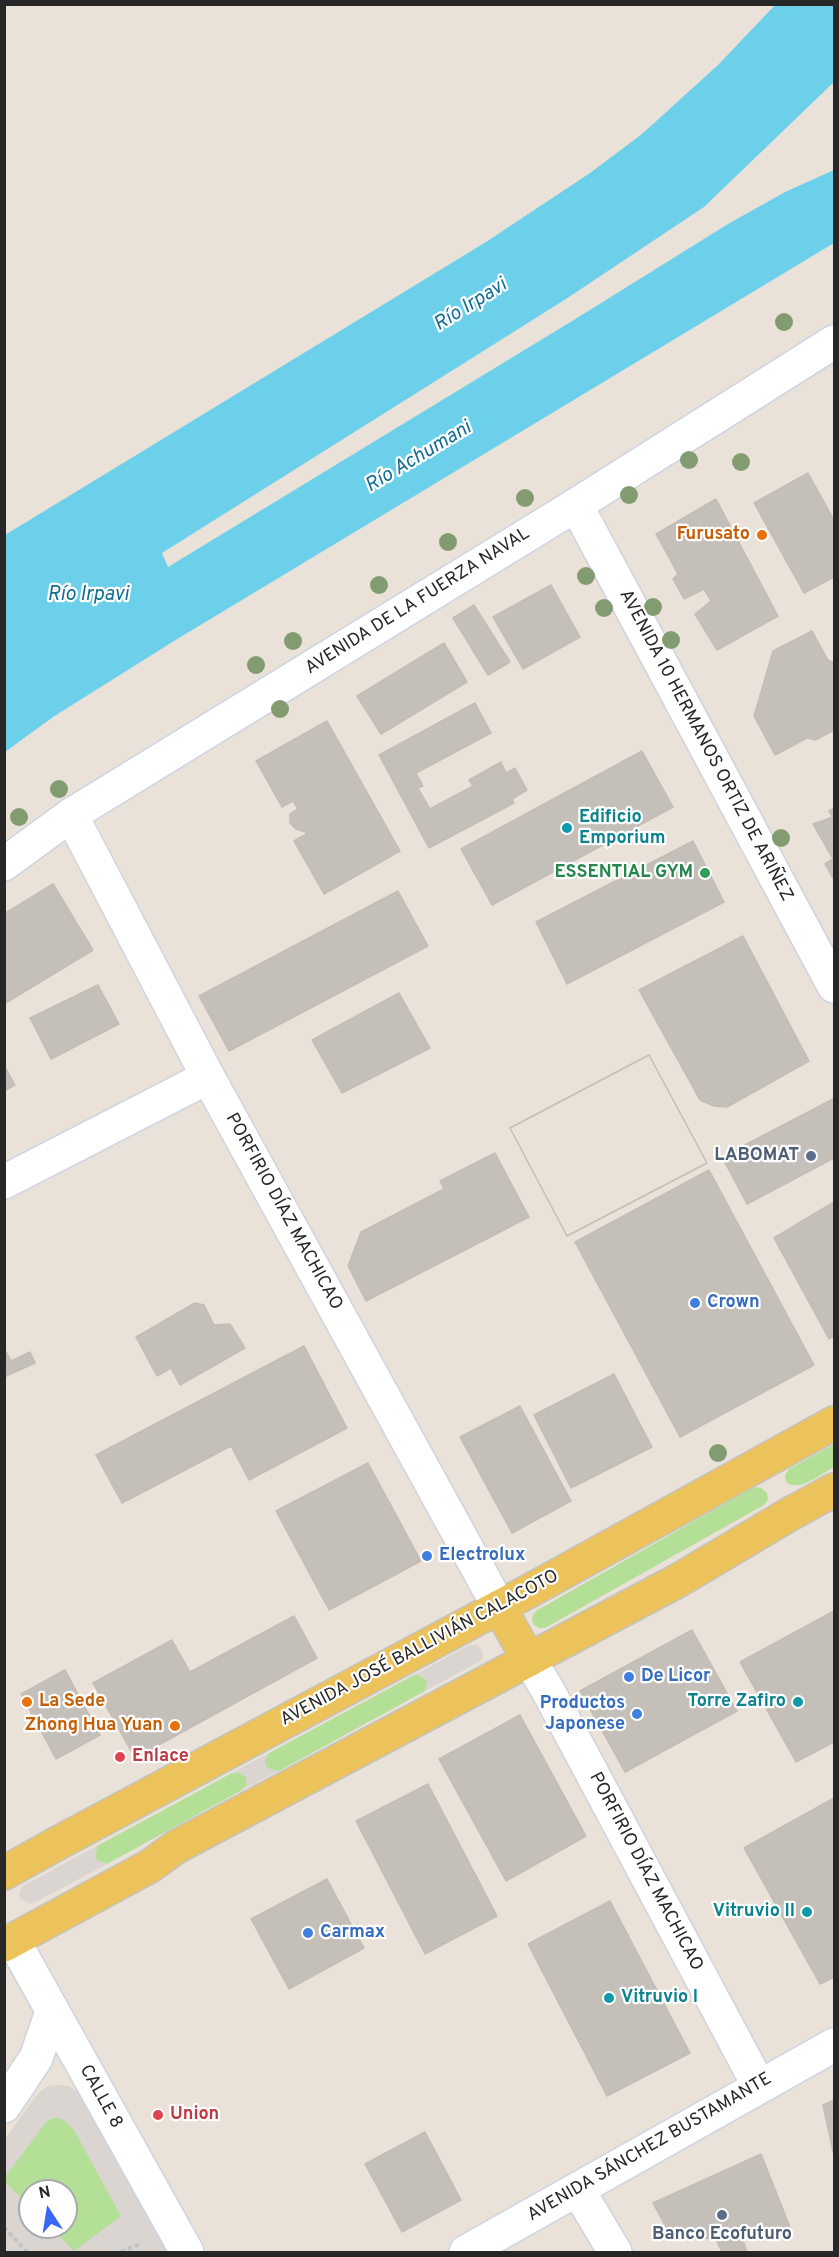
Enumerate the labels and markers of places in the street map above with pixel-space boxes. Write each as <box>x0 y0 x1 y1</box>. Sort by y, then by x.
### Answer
place label: Furusato <box>677 524 750 546</box>
marker: Furusato <box>755 528 769 542</box>
place label: Edificio Emporium <box>579 807 665 850</box>
marker: Edificio Emporium <box>560 821 574 835</box>
place label: ESSENTIAL GYM <box>554 862 693 884</box>
marker: ESSENTIAL GYM <box>698 866 712 880</box>
place label: LABOMAT <box>714 1145 799 1167</box>
marker: LABOMAT <box>804 1149 818 1163</box>
place label: Crown <box>707 1292 760 1314</box>
marker: Crown <box>688 1296 702 1310</box>
place label: Electrolux <box>439 1545 525 1567</box>
marker: Electrolux <box>420 1549 434 1563</box>
place label: De Licor <box>641 1666 711 1688</box>
marker: De Licor <box>622 1670 636 1684</box>
place label: La Sede <box>39 1691 105 1713</box>
place label: Torre Zafiro <box>688 1691 786 1713</box>
place label: Productos Japonese <box>540 1693 625 1736</box>
marker: La Sede <box>20 1695 34 1709</box>
marker: Torre Zafiro <box>791 1695 805 1709</box>
marker: Productos Japonese <box>630 1707 644 1721</box>
place label: Zhong Hua Yuan <box>25 1715 163 1737</box>
marker: Zhong Hua Yuan <box>168 1719 182 1733</box>
place label: Enlace <box>132 1746 189 1768</box>
marker: Enlace <box>113 1750 127 1764</box>
place label: Vitruvio II <box>713 1901 795 1923</box>
marker: Vitruvio II <box>800 1905 814 1919</box>
place label: Carmax <box>320 1922 385 1944</box>
marker: Carmax <box>301 1926 315 1940</box>
place label: Vitruvio I <box>621 1987 698 2009</box>
marker: Vitruvio I <box>602 1991 616 2005</box>
place label: Union <box>170 2104 219 2126</box>
marker: Union <box>151 2108 165 2122</box>
marker: Banco Ecofuturo <box>715 2208 729 2222</box>
place label: Banco Ecofuturo <box>652 2224 792 2246</box>

